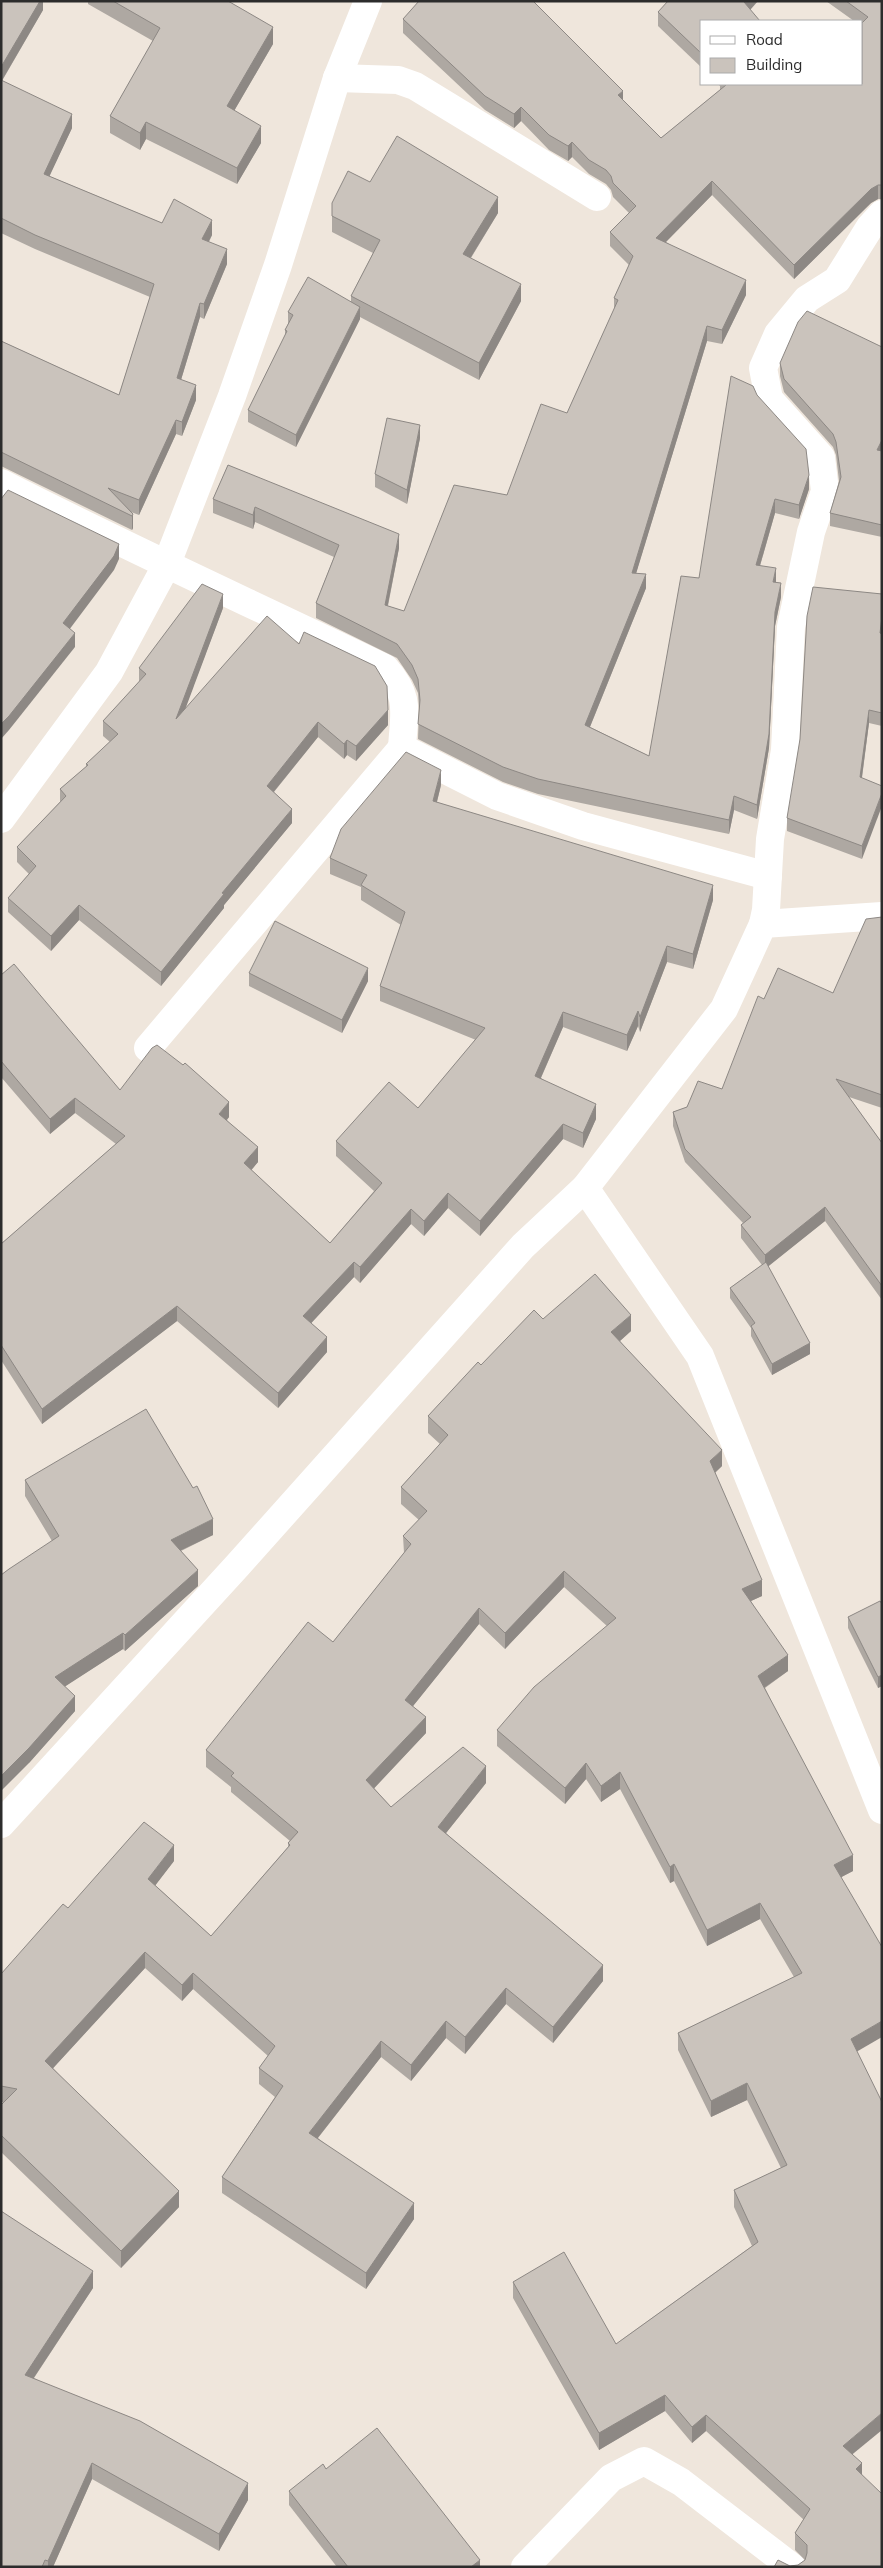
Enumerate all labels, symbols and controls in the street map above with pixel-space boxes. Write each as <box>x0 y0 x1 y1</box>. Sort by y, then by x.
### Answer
legend <box>700 20 863 85</box>
text: Road <box>746 30 783 49</box>
text: Building <box>746 55 802 74</box>

